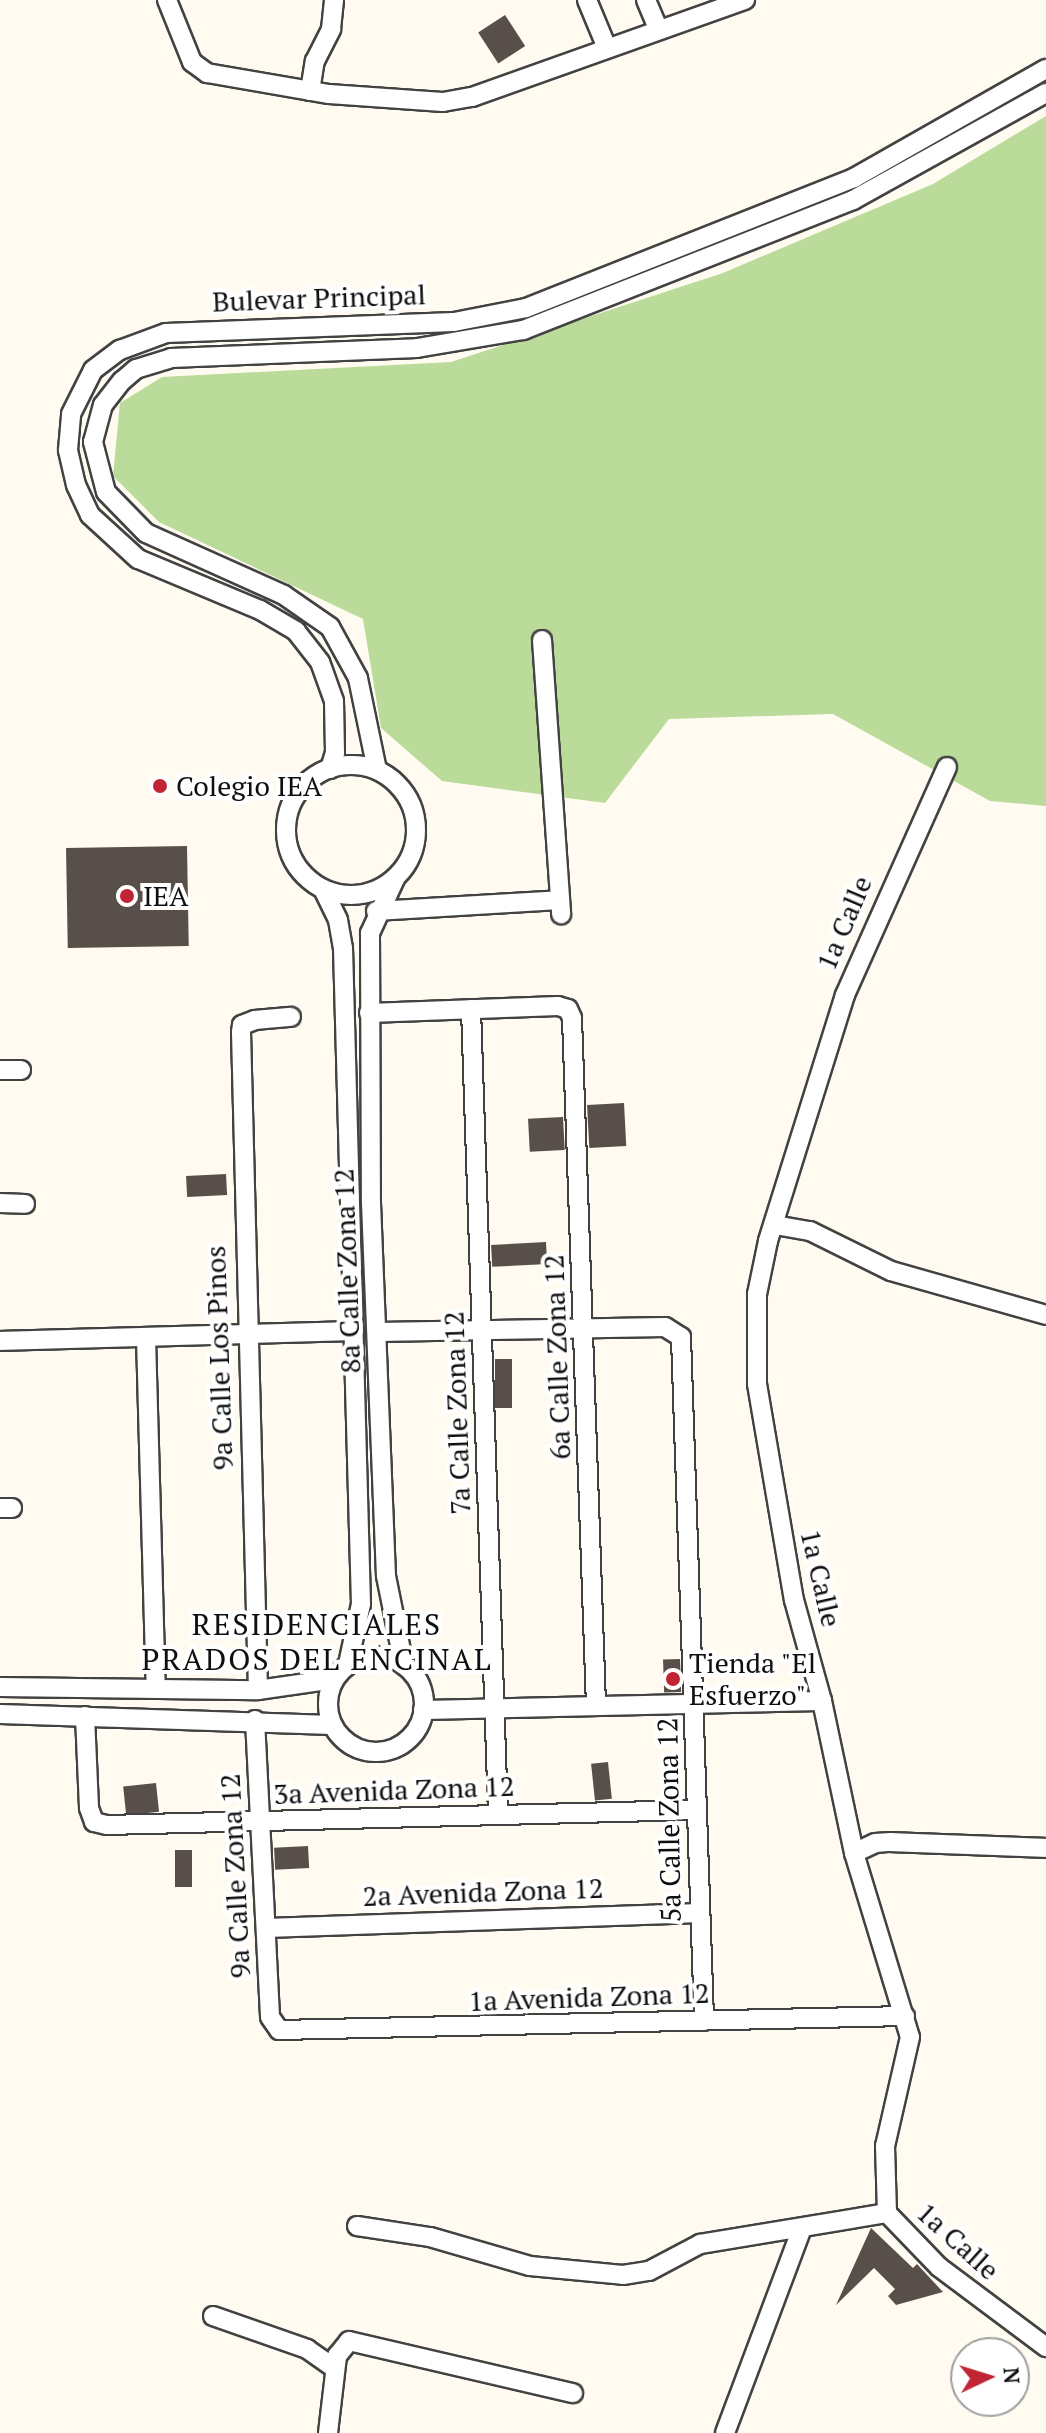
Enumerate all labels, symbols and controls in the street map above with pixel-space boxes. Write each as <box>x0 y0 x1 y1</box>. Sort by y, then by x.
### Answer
street label: Bulevar Principal <box>212 277 426 319</box>
place label: Colegio IEA <box>176 769 322 803</box>
marker: Colegio IEA <box>151 777 169 795</box>
street label: 1a Calle <box>809 871 879 975</box>
place label: IEA <box>143 879 188 913</box>
marker: IEA <box>118 887 136 905</box>
street label: 8a Calle Zona 12 <box>327 1168 367 1374</box>
street label: 9a Calle Los Pinos <box>198 1245 240 1471</box>
street label: 6a Calle Zona 12 <box>537 1254 577 1460</box>
street label: 7a Calle Zona 12 <box>437 1311 477 1515</box>
street label: 1a Calle <box>793 1526 849 1630</box>
district label: RESIDENCIALES PRADOS DEL ENCINAL <box>142 1606 492 1676</box>
place label: Tienda "El Esfuerzo" <box>689 1646 817 1712</box>
marker: Tienda "El Esfuerzo" <box>664 1670 682 1688</box>
street label: 5a Calle Zona 12 <box>650 1717 688 1923</box>
street label: 3a Avenida Zona 12 <box>273 1769 515 1811</box>
street label: 9a Calle Zona 12 <box>213 1773 257 1979</box>
street label: 2a Avenida Zona 12 <box>362 1871 604 1913</box>
street label: 1a Avenida Zona 12 <box>468 1976 710 2018</box>
street label: 1a Calle <box>910 2195 1006 2287</box>
north arrow <box>950 2337 1030 2417</box>
text: N <box>997 2366 1027 2385</box>

